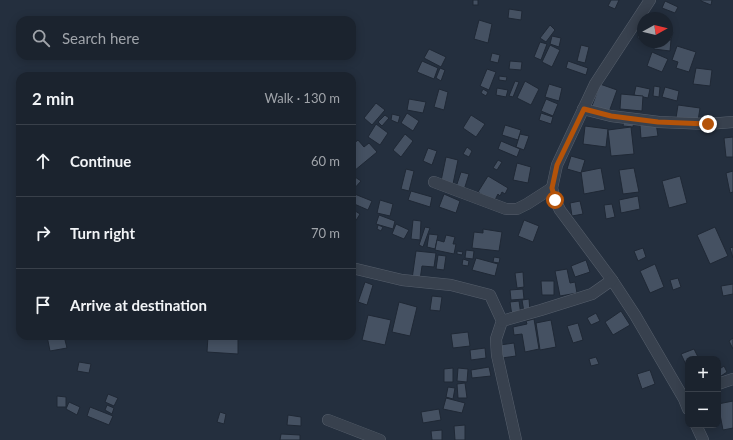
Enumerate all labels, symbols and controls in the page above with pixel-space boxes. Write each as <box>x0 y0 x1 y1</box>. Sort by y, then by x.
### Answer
north arrow <box>637 12 673 48</box>
search box <box>16 16 356 60</box>
icon: search <box>30 27 52 49</box>
text: Search here <box>62 29 139 47</box>
text: 2 min <box>32 88 74 109</box>
text: Walk · 130 m <box>264 90 340 106</box>
route end <box>699 115 717 133</box>
icon: ahead <box>32 150 54 172</box>
text: Continue <box>70 152 131 170</box>
text: 60 m <box>311 153 340 169</box>
route start <box>546 191 564 209</box>
icon: right <box>32 222 54 244</box>
text: Turn right <box>70 224 135 242</box>
text: 70 m <box>311 225 340 241</box>
icon: arrive <box>32 294 54 316</box>
text: Arrive at destination <box>70 296 207 314</box>
map controls <box>685 356 721 428</box>
button: + <box>685 356 721 392</box>
button: − <box>685 392 721 428</box>

